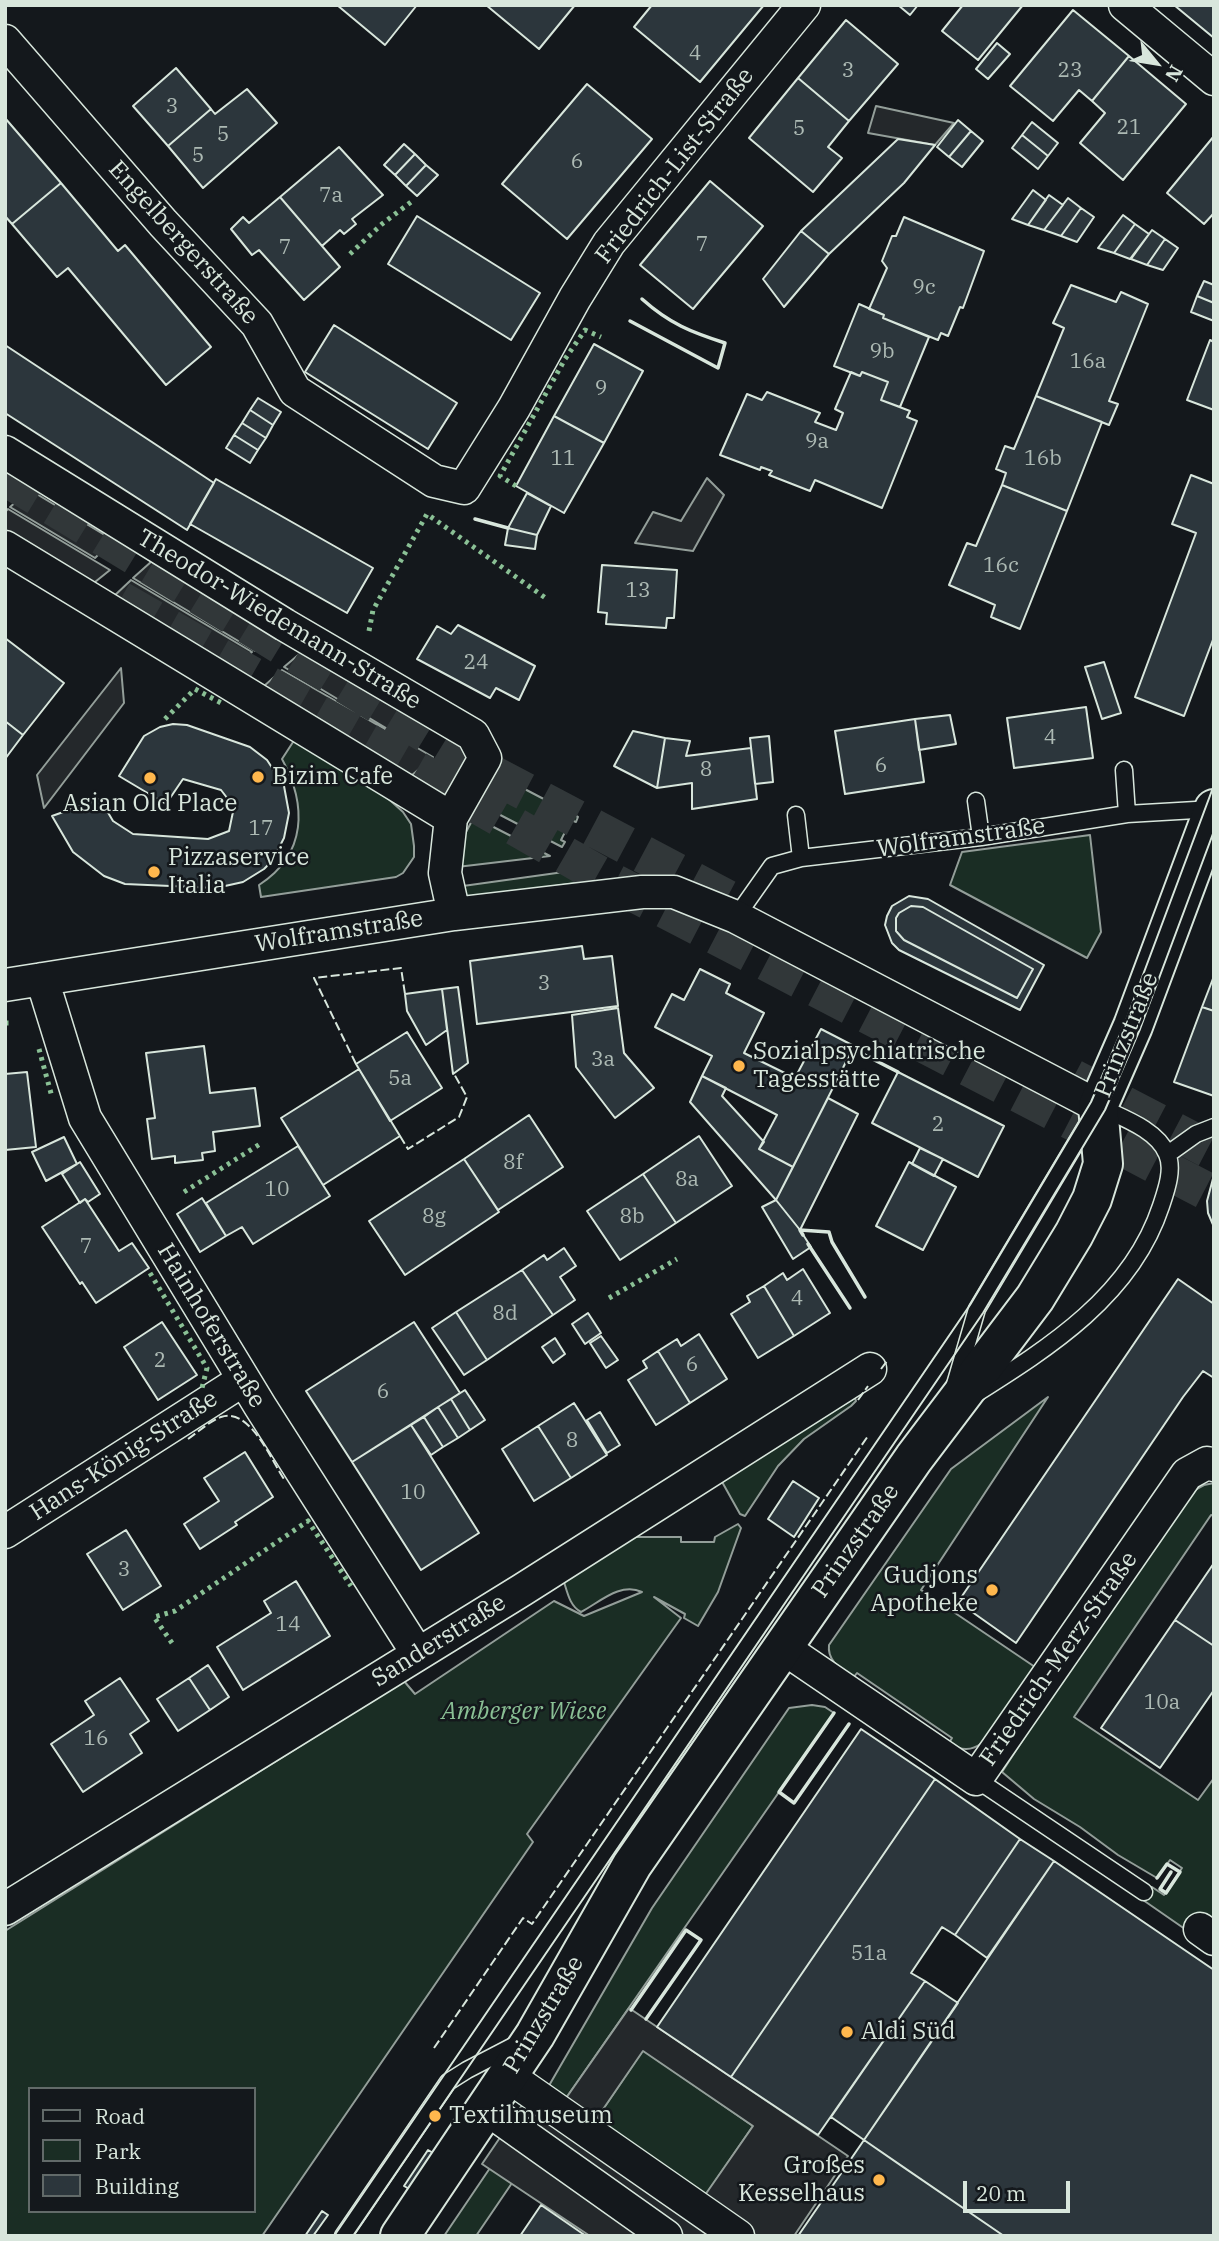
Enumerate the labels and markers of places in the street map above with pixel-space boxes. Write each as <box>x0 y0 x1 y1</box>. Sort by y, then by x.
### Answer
place label: Bizim Cafe <box>272 763 393 791</box>
marker: Bizim Cafe <box>250 769 266 785</box>
marker: Asian Old Place <box>142 770 158 786</box>
place label: Asian Old Place <box>63 790 237 818</box>
place label: Pizzaservice Italia <box>168 844 309 900</box>
marker: Pizzaservice Italia <box>146 864 162 880</box>
place label: Sozialpsychiatrische Tagesstätte <box>753 1038 986 1094</box>
marker: Sozialpsychiatrische Tagesstätte <box>731 1058 747 1074</box>
place label: Gudjons Apotheke <box>870 1562 978 1618</box>
marker: Gudjons Apotheke <box>984 1582 1000 1598</box>
place label: Aldi Süd <box>861 2018 956 2046</box>
marker: Aldi Süd <box>839 2024 855 2040</box>
place label: Textilmuseum <box>449 2102 613 2130</box>
marker: Textilmuseum <box>427 2108 443 2124</box>
place label: Großes Kesselhaus <box>738 2152 865 2208</box>
marker: Großes Kesselhaus <box>871 2172 887 2188</box>

